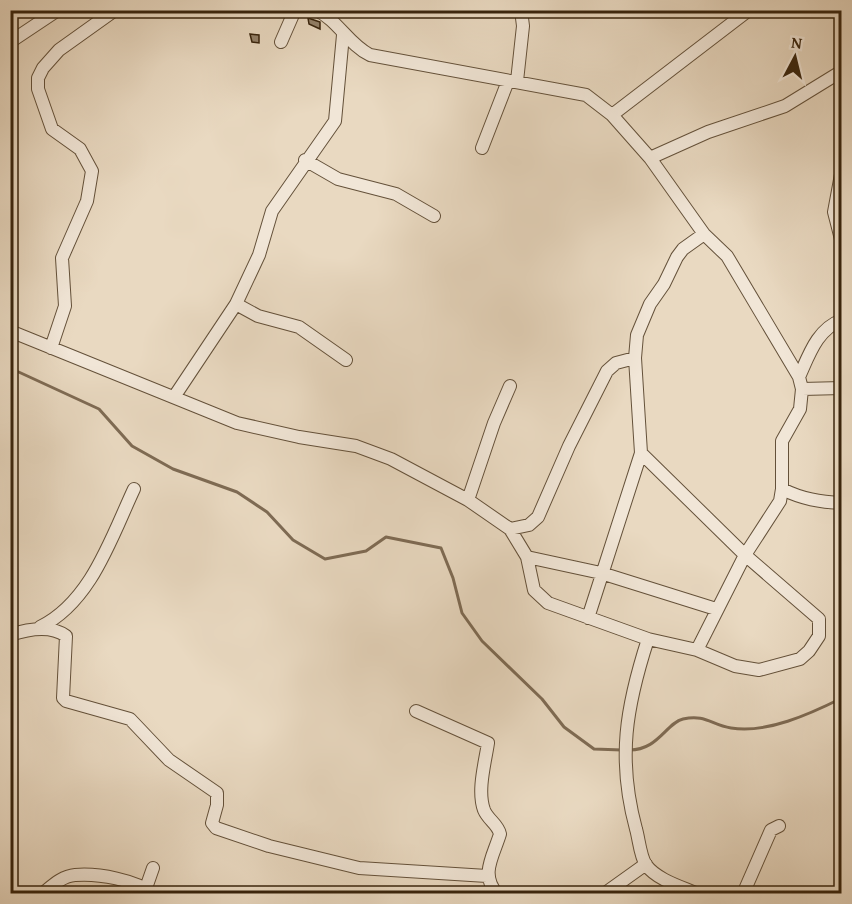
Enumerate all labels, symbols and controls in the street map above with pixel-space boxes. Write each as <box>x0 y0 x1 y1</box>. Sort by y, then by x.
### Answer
north arrow <box>765 27 825 87</box>
text: N <box>790 30 804 55</box>

